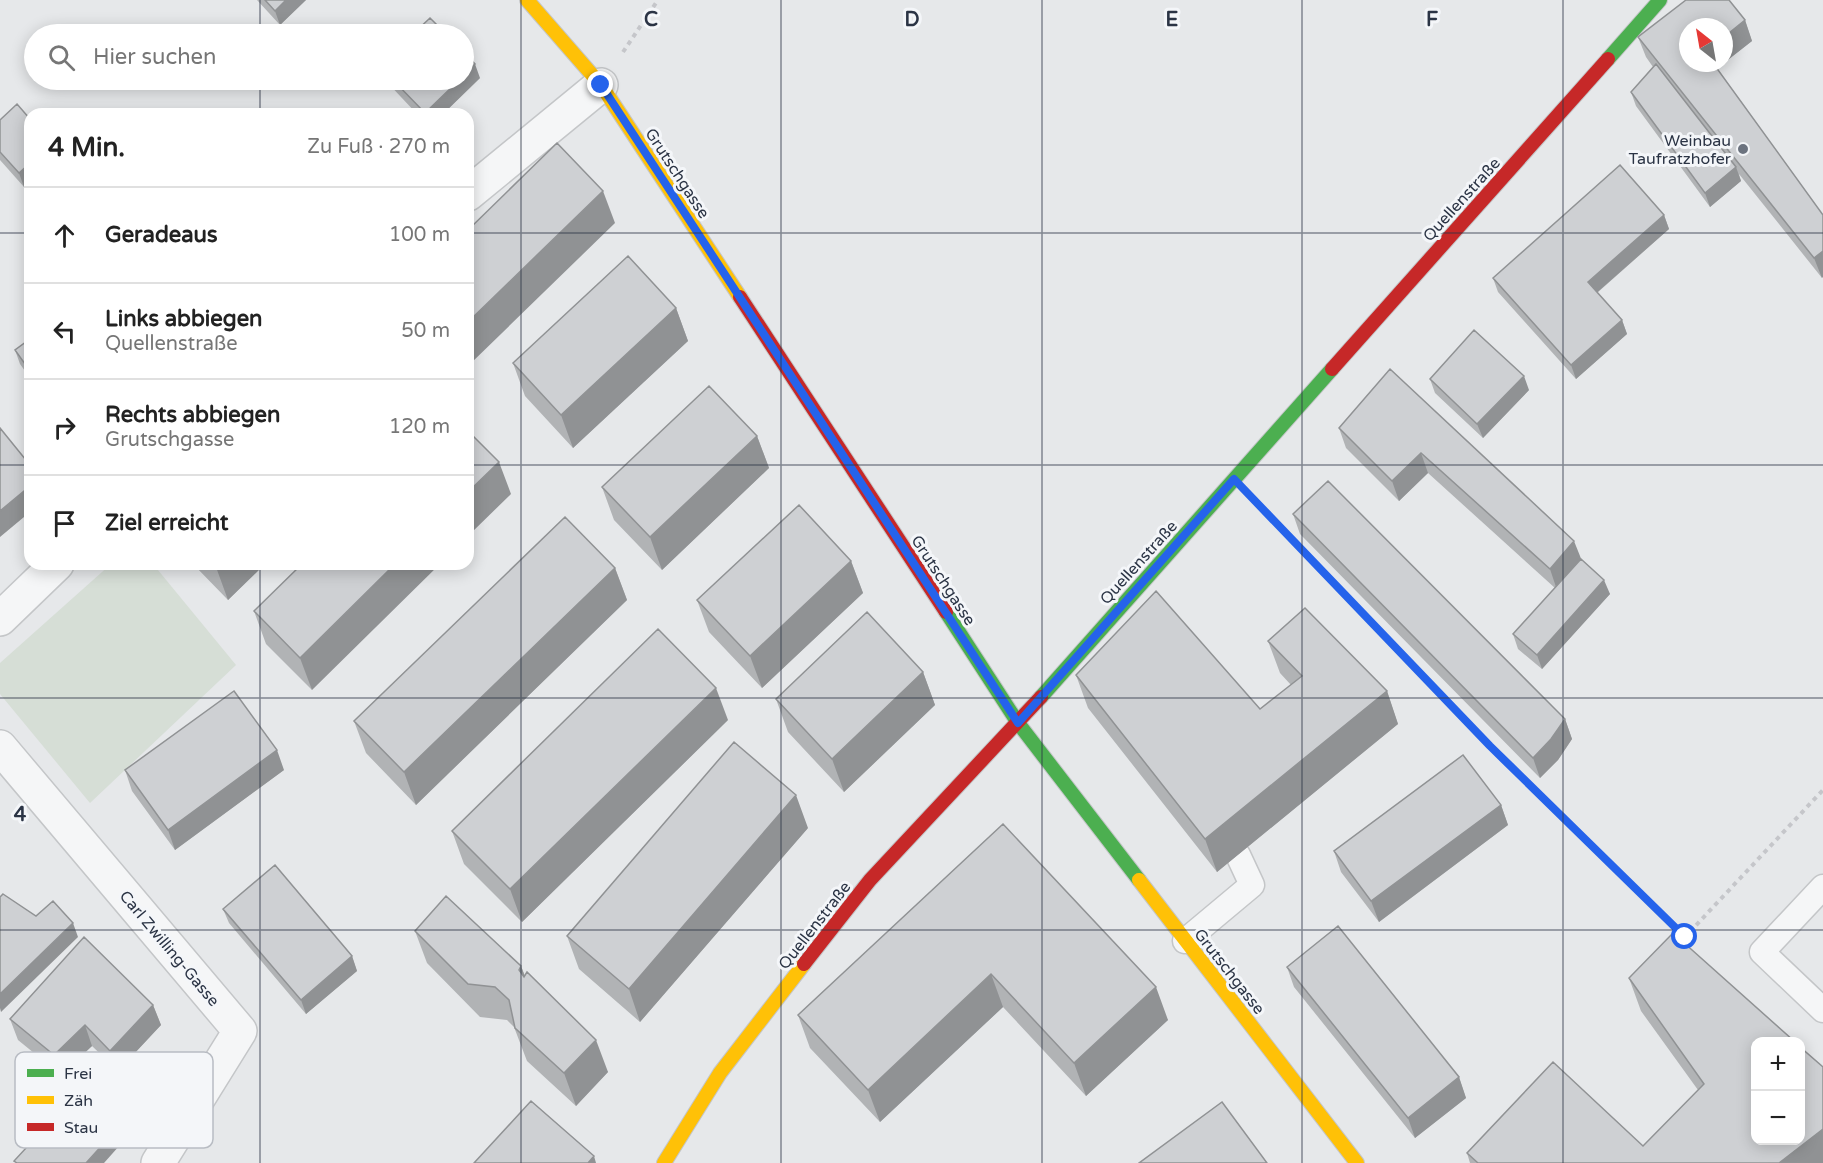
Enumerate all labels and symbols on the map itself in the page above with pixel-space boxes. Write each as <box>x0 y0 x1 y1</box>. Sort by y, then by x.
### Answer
text: C <box>644 8 658 32</box>
text: D <box>904 8 920 32</box>
text: E <box>1166 8 1179 32</box>
text: F <box>1426 8 1438 32</box>
north arrow <box>1679 18 1733 72</box>
route end <box>587 71 613 97</box>
street label: Grutschgasse <box>641 125 714 222</box>
place label: Weinbau Taufratzhofer <box>1629 131 1732 169</box>
marker: Weinbau Taufratzhofer <box>1736 142 1750 156</box>
street label: Quellenstraße <box>1419 154 1505 246</box>
street label: Quellenstraße <box>1096 517 1182 609</box>
street label: Grutschgasse <box>907 532 980 629</box>
text: 4 <box>14 803 27 827</box>
street label: Quellenstraße <box>774 878 855 974</box>
street label: Carl Zwilling-Gasse <box>115 887 224 1011</box>
route start <box>1671 923 1697 949</box>
street label: Grutschgasse <box>1189 925 1269 1019</box>
legend <box>15 1052 213 1148</box>
text: Frei <box>64 1064 92 1084</box>
text: Zäh <box>64 1091 93 1111</box>
text: Stau <box>64 1118 98 1138</box>

